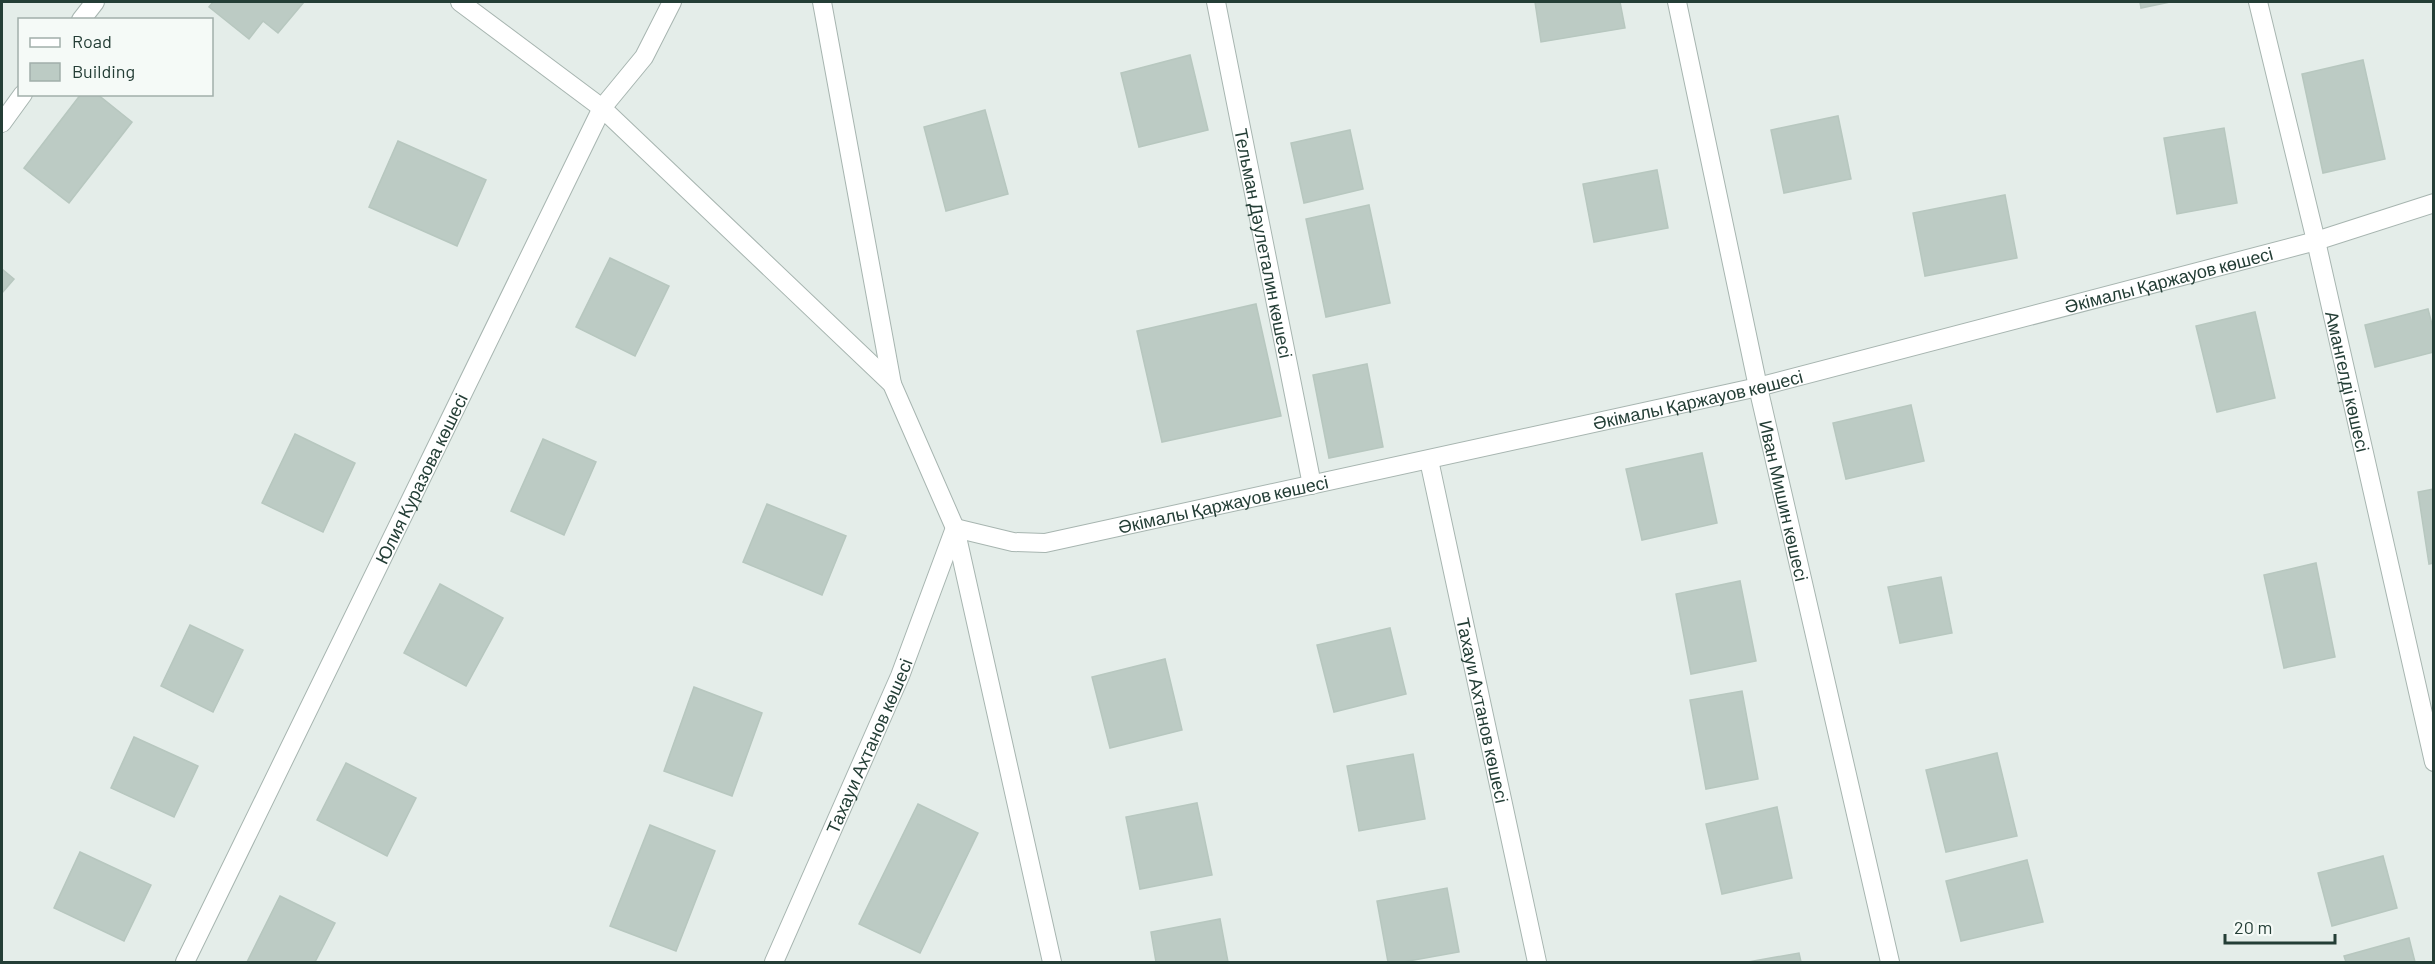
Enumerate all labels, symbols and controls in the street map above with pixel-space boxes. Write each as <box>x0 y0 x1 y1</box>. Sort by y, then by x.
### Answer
legend <box>18 18 213 96</box>
text: Road <box>72 30 112 52</box>
text: Building <box>72 60 135 82</box>
street label: Тельман Дәулеталин көшесі <box>1230 127 1298 360</box>
street label: Әкімалы Қаржауов көшесі <box>2062 242 2275 317</box>
street label: Амангелді көшесі <box>2321 309 2374 454</box>
street label: Әкімалы Қаржауов көшесі <box>1591 365 1805 434</box>
street label: Юлия Куразова көшесі <box>370 390 472 567</box>
street label: Иван Мишин көшесі <box>1755 418 1813 583</box>
street label: Әкімалы Қаржауов көшесі <box>1116 470 1330 538</box>
street label: Тахауи Ахтанов көшесі <box>1452 616 1513 805</box>
street label: Тахауи Ахтанов көшесі <box>821 655 917 837</box>
scale bar <box>2225 907 2334 945</box>
text: 20 m <box>2234 916 2272 938</box>

